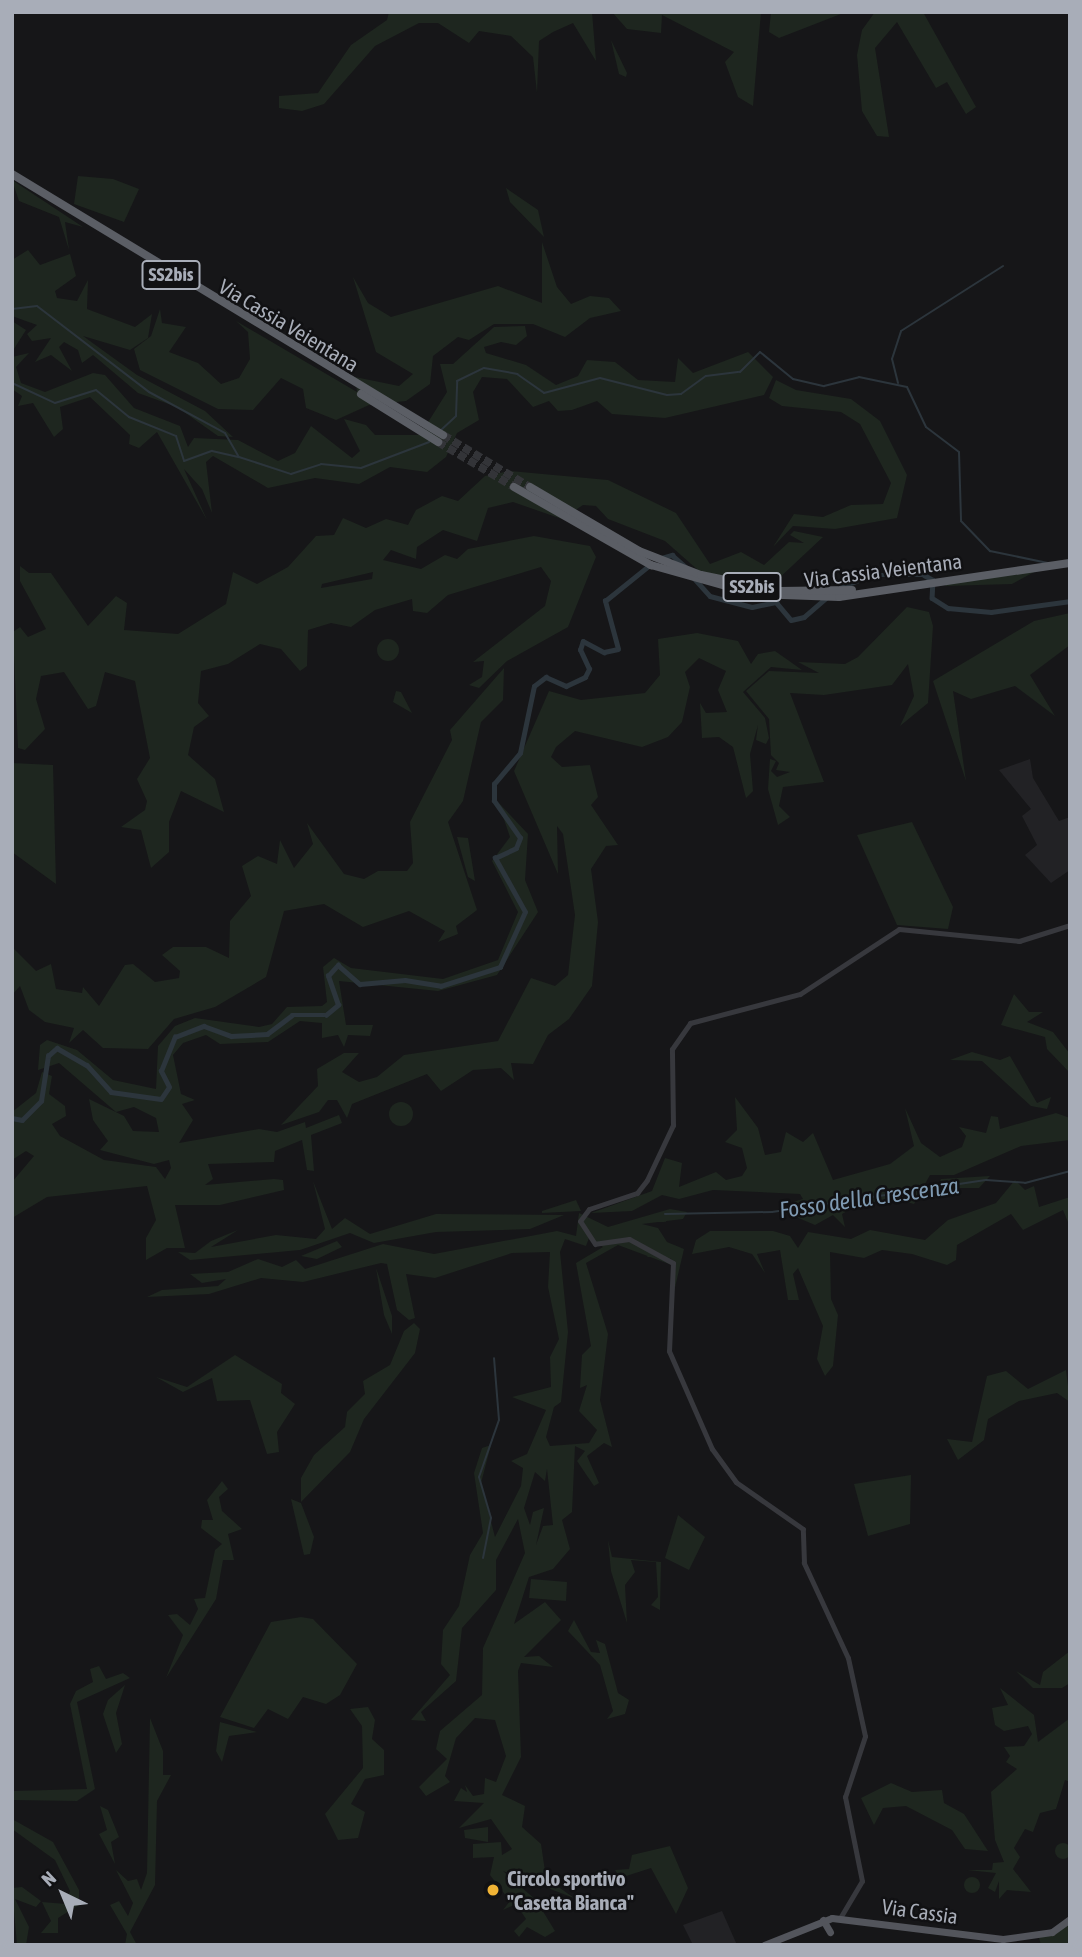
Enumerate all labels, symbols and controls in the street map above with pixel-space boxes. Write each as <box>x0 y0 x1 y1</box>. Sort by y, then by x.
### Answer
road number: SS2bis <box>141 260 201 290</box>
street label: Via Cassia Veientana <box>214 273 364 377</box>
street label: Via Cassia Veientana <box>803 548 963 592</box>
road number: SS2bis <box>722 572 782 602</box>
water label: Fosso della Crescenza <box>778 1172 960 1224</box>
north arrow <box>28 1859 98 1929</box>
place label: Circolo sportivo "Casetta Bianca" <box>507 1865 634 1915</box>
text: N <box>37 1867 60 1891</box>
marker: Circolo sportivo "Casetta Bianca" <box>485 1882 501 1898</box>
street label: Via Cassia <box>880 1893 960 1929</box>

